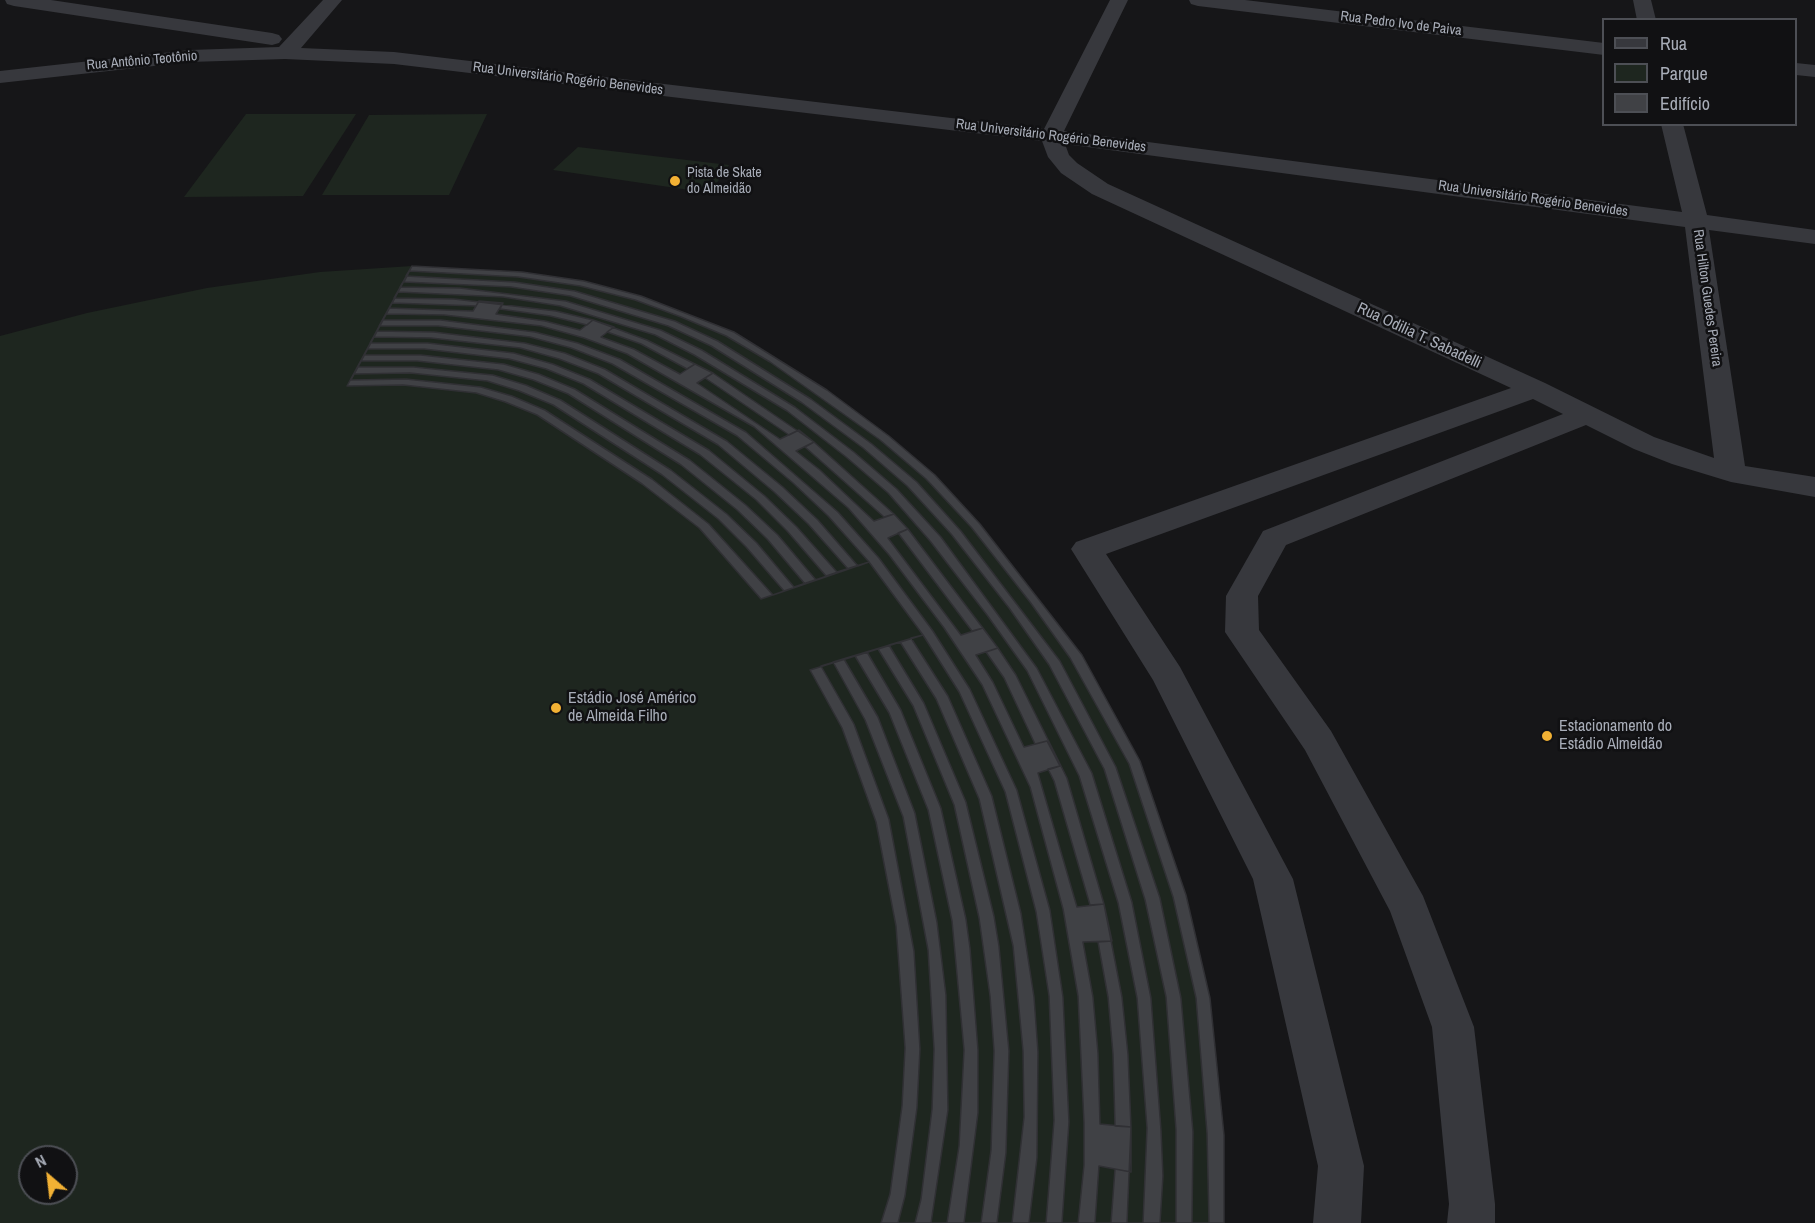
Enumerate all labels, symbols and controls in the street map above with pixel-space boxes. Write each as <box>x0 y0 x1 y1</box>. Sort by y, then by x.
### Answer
street label: Rua Pedro Ivo de Paiva <box>1339 8 1463 40</box>
legend <box>1602 18 1797 126</box>
text: Rua <box>1660 31 1687 56</box>
street label: Rua Antônio Teotônio <box>86 48 198 74</box>
street label: Rua Universitário Rogério Benevides <box>472 59 664 99</box>
text: Parque <box>1660 61 1708 86</box>
text: Edifício <box>1660 91 1710 116</box>
street label: Rua Universitário Rogério Benevides <box>955 116 1147 156</box>
place label: Pista de Skate do Almeidão <box>687 165 762 198</box>
marker: Pista de Skate do Almeidão <box>668 174 682 188</box>
street label: Rua Universitário Rogério Benevides <box>1437 177 1629 221</box>
street label: Rua Hilton Guedes Pereira <box>1689 228 1725 368</box>
street label: Rua Odilia T. Sabadelli <box>1354 299 1484 373</box>
place label: Estádio José Américo de Almeida Filho <box>568 689 696 727</box>
marker: Estádio José Américo de Almeida Filho <box>549 701 563 715</box>
place label: Estacionamento do Estádio Almeidão <box>1559 717 1672 755</box>
marker: Estacionamento do Estádio Almeidão <box>1540 729 1554 743</box>
north arrow <box>18 1145 78 1205</box>
text: N <box>31 1149 50 1173</box>

